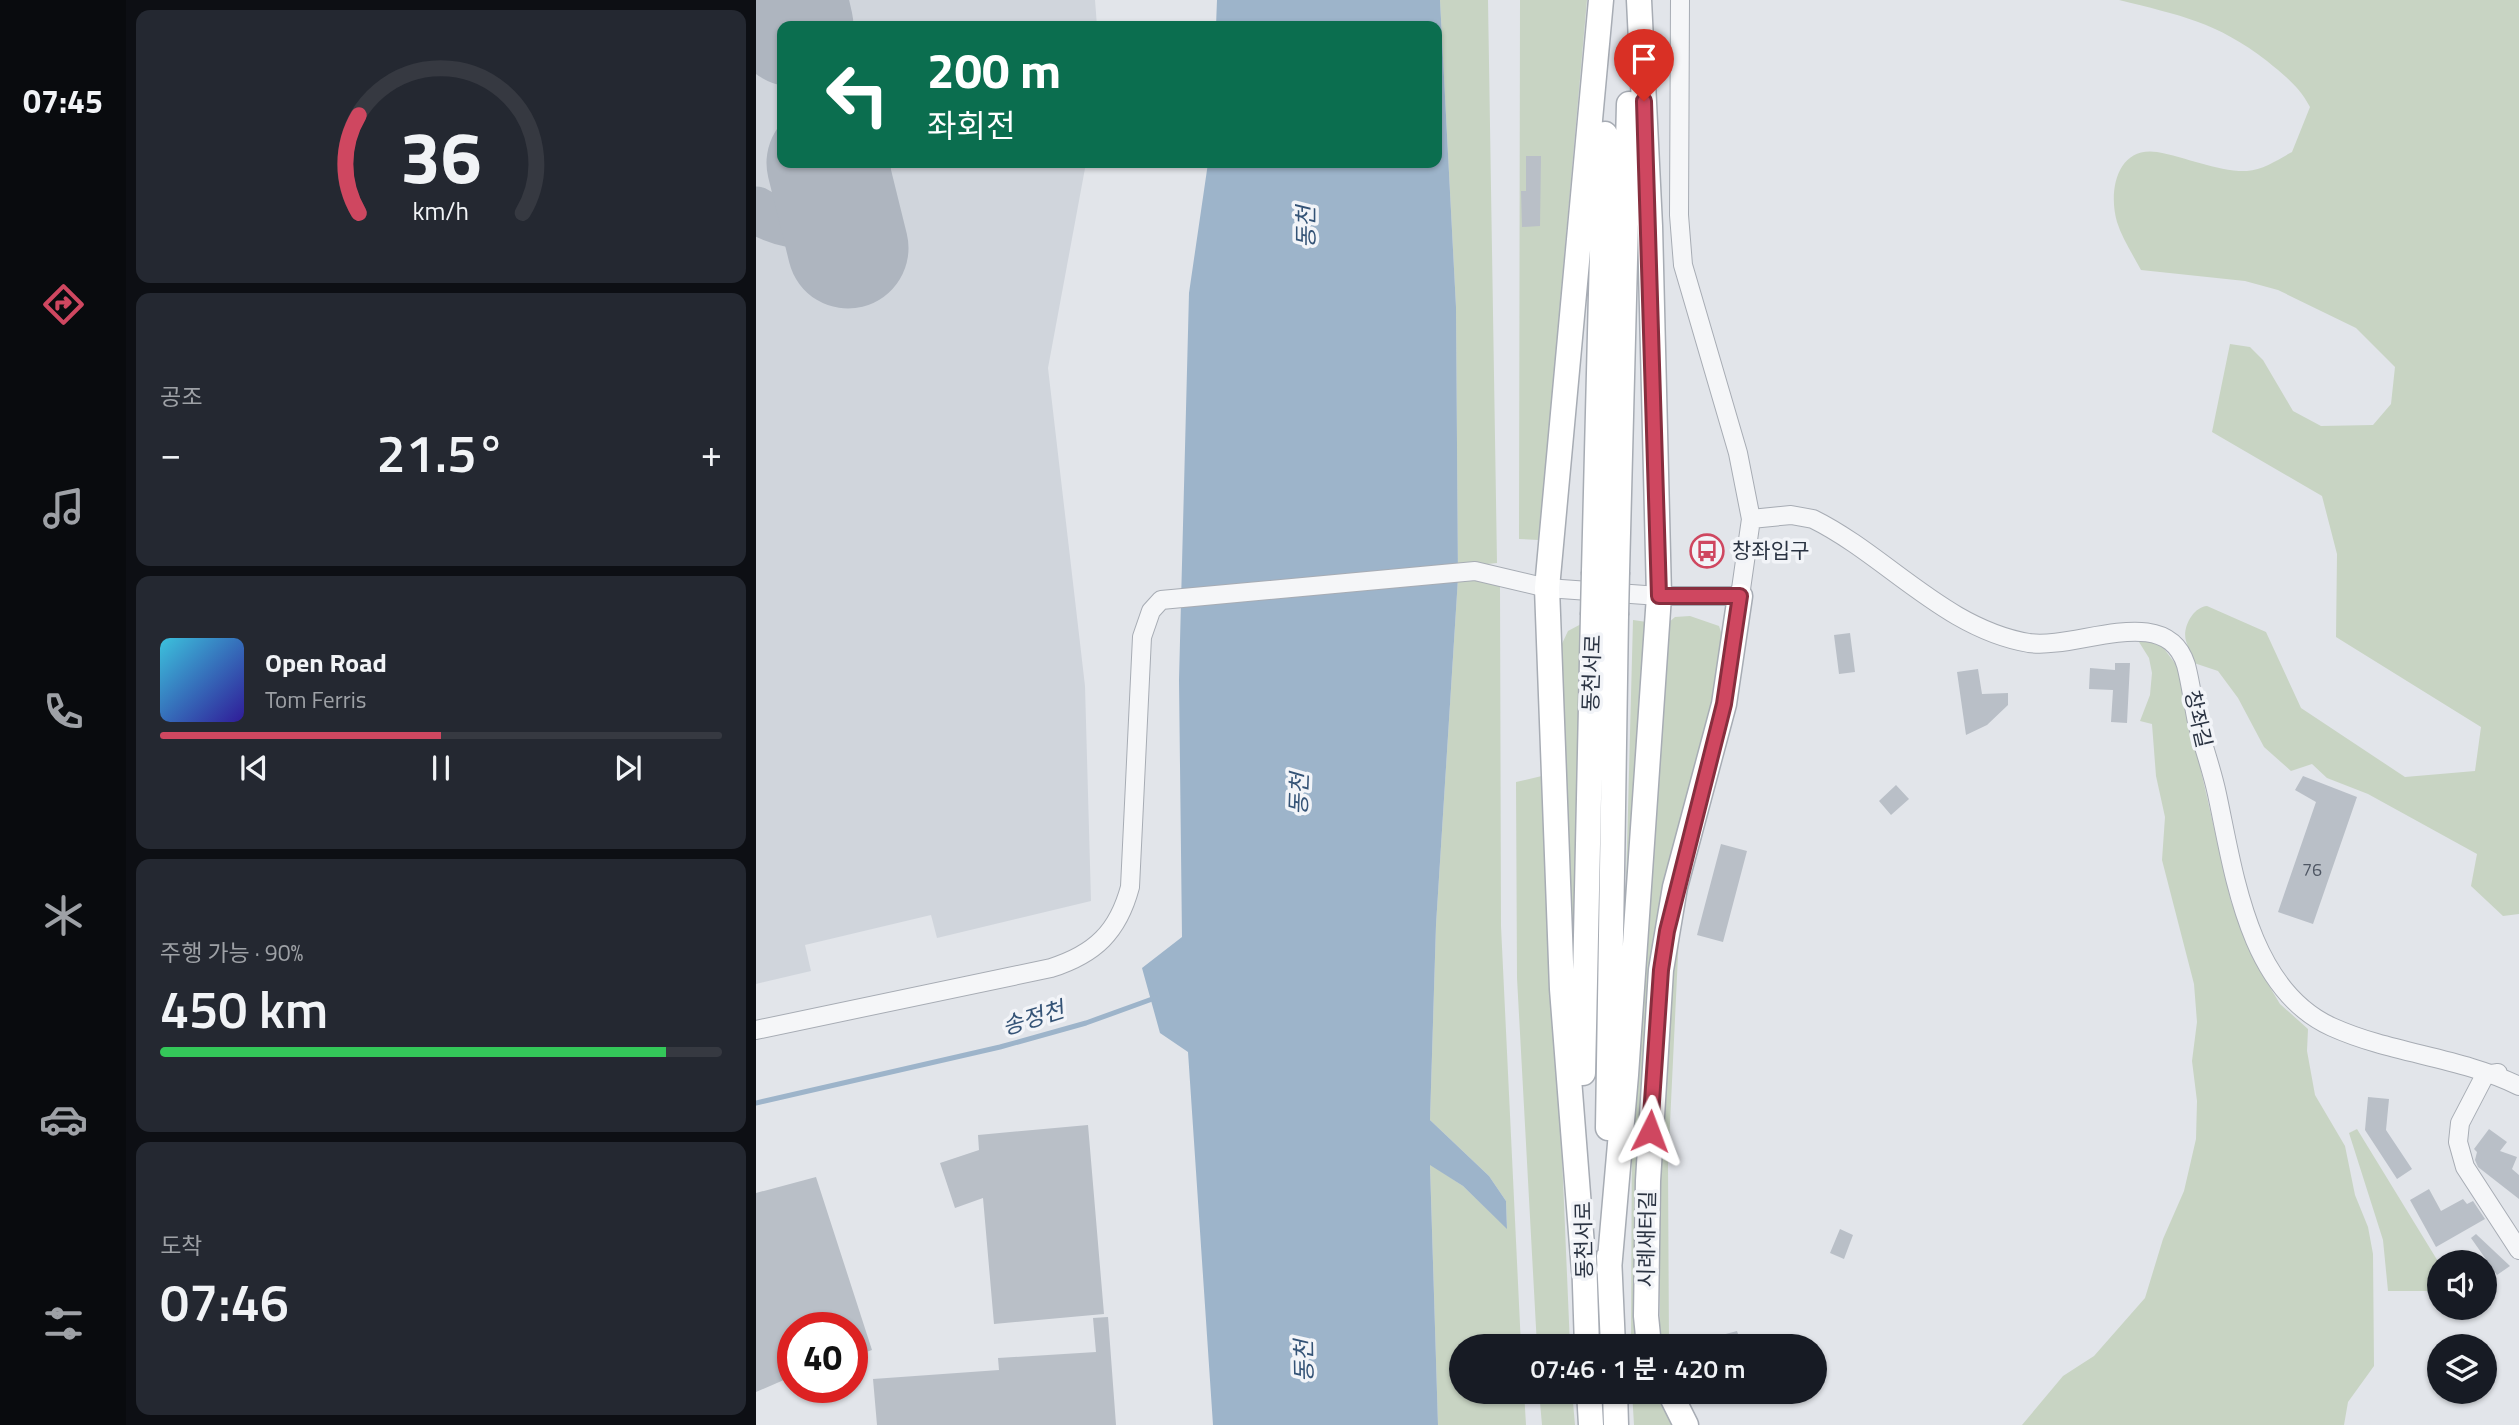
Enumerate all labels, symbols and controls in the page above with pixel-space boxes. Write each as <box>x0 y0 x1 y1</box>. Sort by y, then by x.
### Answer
pin <box>1614 29 1674 101</box>
text: 200 m <box>927 32 1061 107</box>
icon: arrive <box>1625 40 1663 78</box>
icon: left <box>812 49 903 140</box>
text: 07:45 <box>23 77 103 125</box>
text: 36 <box>400 101 482 211</box>
text: 좌회전 <box>927 101 1015 149</box>
text: km/h <box>413 191 469 229</box>
water label: 동천 <box>1288 203 1323 248</box>
icon: directions <box>39 280 88 329</box>
text: 공조 <box>160 379 202 414</box>
text: 21.5° <box>377 413 505 492</box>
text: − <box>160 424 181 482</box>
text: + <box>701 424 722 482</box>
icon: music <box>39 484 88 533</box>
bus stop icon: 창좌입구 <box>1688 532 1726 570</box>
place label: 창좌입구 <box>1732 534 1809 566</box>
street label: 동천서로 <box>1574 634 1608 712</box>
text: Open Road <box>265 643 387 682</box>
text: Tom Ferris <box>265 682 366 717</box>
icon: phone <box>39 687 88 736</box>
street label: 창좌길 <box>2177 687 2221 751</box>
icon: previous <box>235 749 273 787</box>
icon: pause <box>422 749 460 787</box>
icon: next <box>609 749 647 787</box>
water label: 동천 <box>1280 769 1317 816</box>
house number: 76 <box>2302 856 2322 883</box>
icon: climate <box>39 891 88 940</box>
text: 주행 가능 · 90% <box>160 935 303 970</box>
text: 450 km <box>160 969 328 1048</box>
water label: 송정천 <box>997 991 1071 1044</box>
position arrow <box>1613 1094 1687 1168</box>
icon: car <box>39 1095 88 1144</box>
street label: 시례새터길 <box>1629 1190 1663 1288</box>
street label: 동천서로 <box>1566 1201 1600 1279</box>
text: 도착 <box>160 1228 202 1263</box>
map controls <box>2427 1250 2497 1404</box>
button: sound <box>2427 1250 2497 1320</box>
text: 07:46 <box>160 1262 289 1341</box>
icon: filters <box>39 1299 88 1348</box>
speed limit sign: 40 <box>777 1312 868 1403</box>
button: layers <box>2427 1334 2497 1404</box>
water label: 동천 <box>1286 1337 1321 1382</box>
text: 07:46 · 1 분 · 420 m <box>1530 1349 1746 1388</box>

